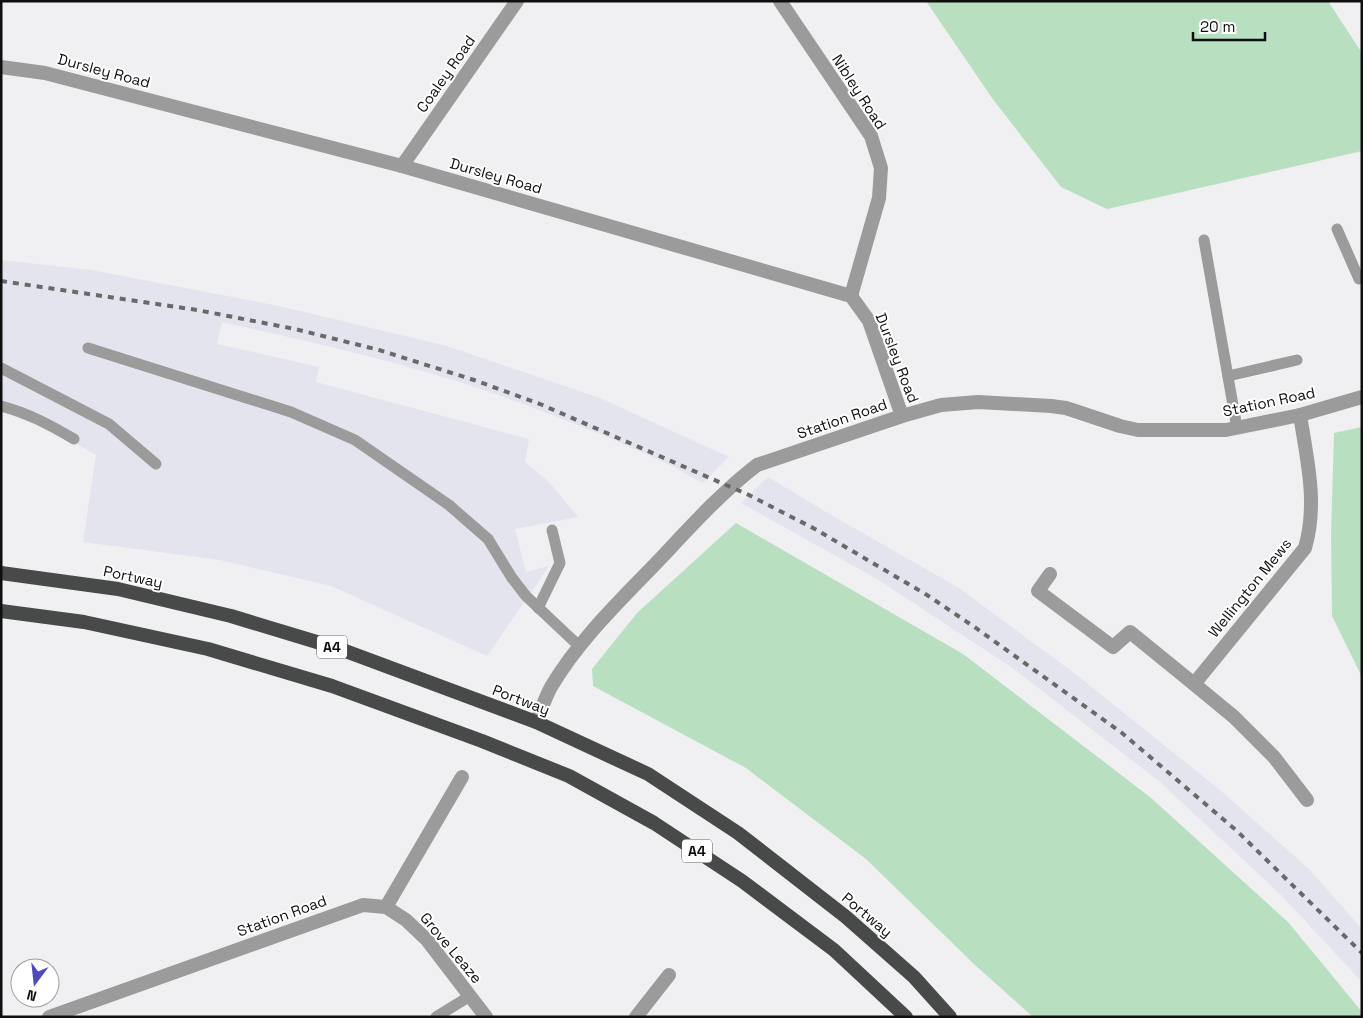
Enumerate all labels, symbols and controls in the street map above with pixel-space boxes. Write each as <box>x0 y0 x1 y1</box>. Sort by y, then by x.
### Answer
scale bar <box>1193 10 1266 42</box>
text: 20 m <box>1200 17 1235 36</box>
street label: Coaley Road <box>412 31 479 116</box>
street label: Dursley Road <box>56 49 152 92</box>
street label: Nibley Road <box>828 51 891 133</box>
street label: Dursley Road <box>448 153 544 198</box>
street label: Dursley Road <box>872 310 923 406</box>
street label: Station Road <box>1221 382 1317 421</box>
street label: Station Road <box>794 394 889 443</box>
street label: Wellington Mews <box>1204 534 1295 641</box>
street label: Portway <box>102 561 164 592</box>
road number: A4 <box>317 636 347 659</box>
street label: Portway <box>490 680 553 719</box>
road number: A4 <box>682 839 712 862</box>
street label: Portway <box>838 888 896 941</box>
street label: Station Road <box>234 891 329 941</box>
street label: Grove Leaze <box>416 908 487 987</box>
north arrow <box>10 958 60 1008</box>
text: N <box>25 986 39 1005</box>

